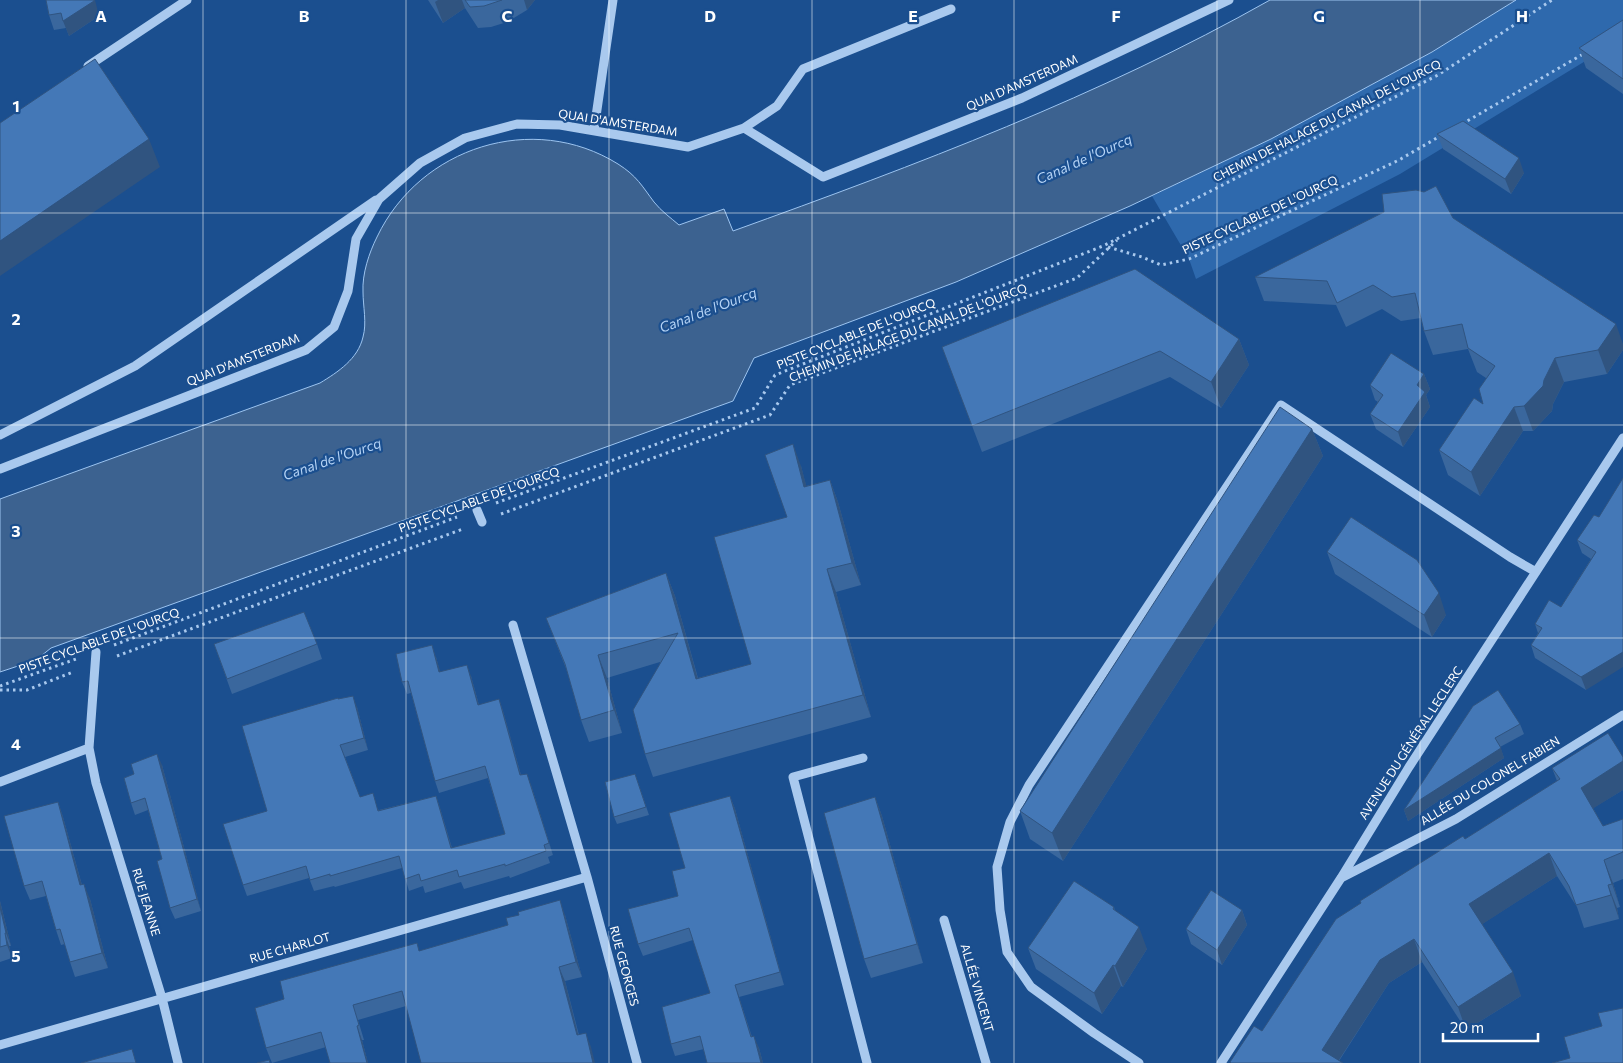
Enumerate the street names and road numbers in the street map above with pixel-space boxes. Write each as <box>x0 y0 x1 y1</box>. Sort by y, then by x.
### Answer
street label: QUAI D'AMSTERDAM <box>964 51 1079 113</box>
street label: CHEMIN DE HALAGE DU CANAL DE L'OURCQ <box>1210 56 1443 184</box>
street label: QUAI D'AMSTERDAM <box>558 106 679 138</box>
street label: PISTE CYCLABLE DE L'OURCQ <box>1180 172 1340 256</box>
street label: CHEMIN DE HALAGE DU CANAL DE L'OURCQ <box>787 280 1029 384</box>
street label: PISTE CYCLABLE DE L'OURCQ <box>774 295 937 371</box>
street label: QUAI D'AMSTERDAM <box>184 330 301 388</box>
street label: PISTE CYCLABLE DE L'OURCQ <box>396 463 561 535</box>
street label: PISTE CYCLABLE DE L'OURCQ <box>16 604 181 676</box>
street label: AVENUE DU GÉNÉRAL LECLERC <box>1355 663 1465 822</box>
street label: ALLÉE DU COLONEL FABIEN <box>1417 733 1562 827</box>
street label: RUE JEANNE <box>129 866 164 938</box>
street label: RUE GEORGES <box>608 924 642 1007</box>
street label: RUE CHARLOT <box>248 929 332 965</box>
street label: ALLÉE VINCENT <box>959 942 997 1034</box>

